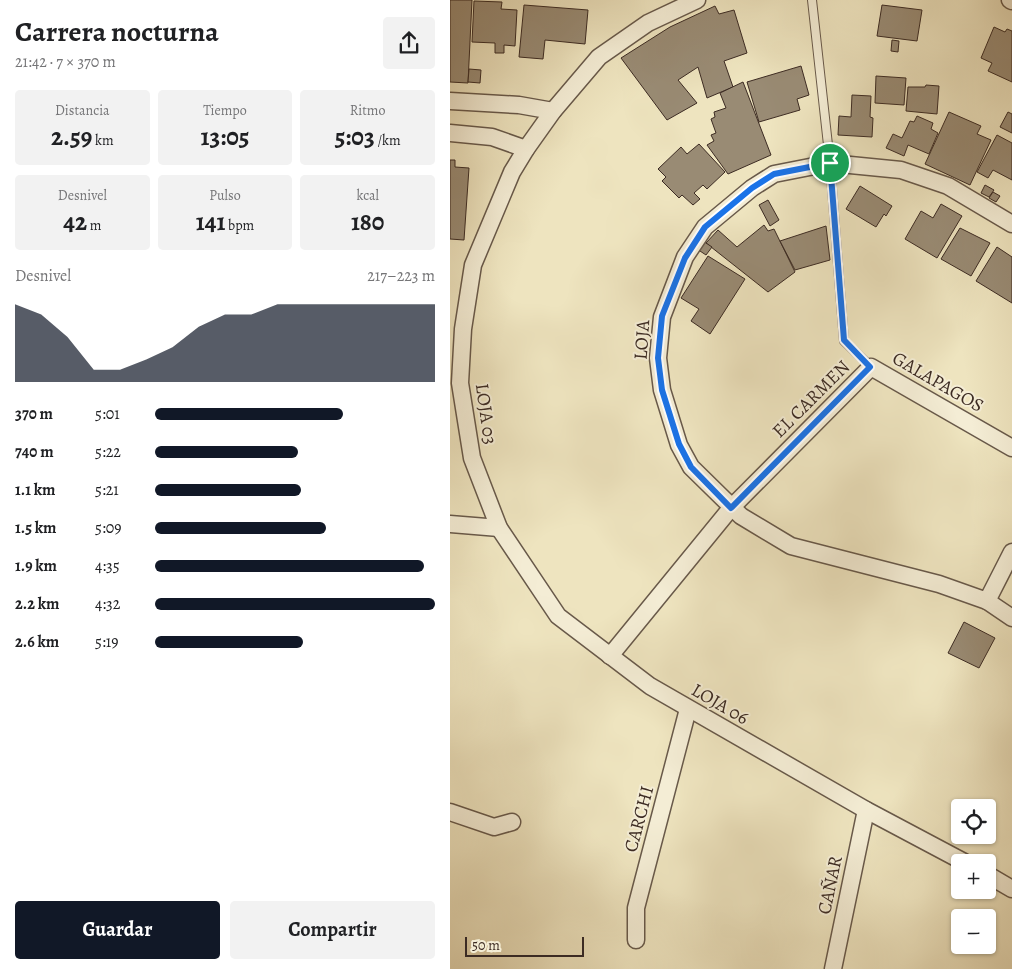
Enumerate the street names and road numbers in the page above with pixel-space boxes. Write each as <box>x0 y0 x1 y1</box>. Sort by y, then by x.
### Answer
street label: LOJA <box>628 318 656 361</box>
street label: GALAPAGOS <box>887 345 989 419</box>
street label: EL CARMEN <box>766 354 856 444</box>
street label: LOJA 03 <box>469 382 503 446</box>
street label: LOJA 06 <box>686 677 754 731</box>
street label: CARCHI <box>618 783 660 855</box>
street label: CAÑAR <box>811 853 849 917</box>

